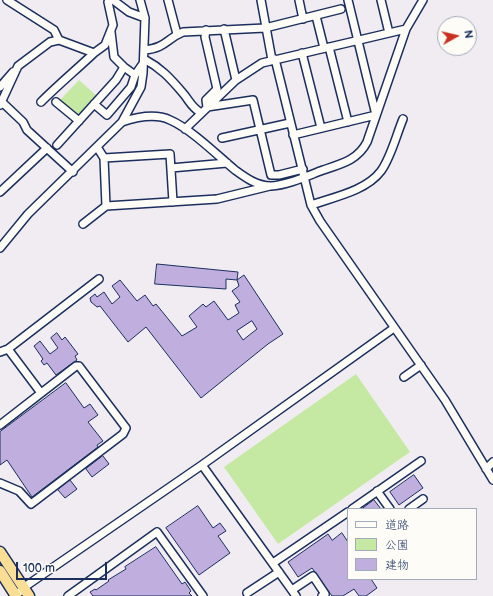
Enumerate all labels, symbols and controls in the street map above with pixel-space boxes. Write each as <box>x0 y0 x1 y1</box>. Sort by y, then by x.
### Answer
north arrow <box>437 16 477 56</box>
text: N <box>461 29 475 39</box>
legend <box>347 508 477 580</box>
text: 道路 <box>385 518 409 533</box>
text: 公園 <box>385 538 409 553</box>
scale bar <box>18 554 109 580</box>
text: 建物 <box>385 558 409 573</box>
text: 100 m <box>23 561 55 576</box>

